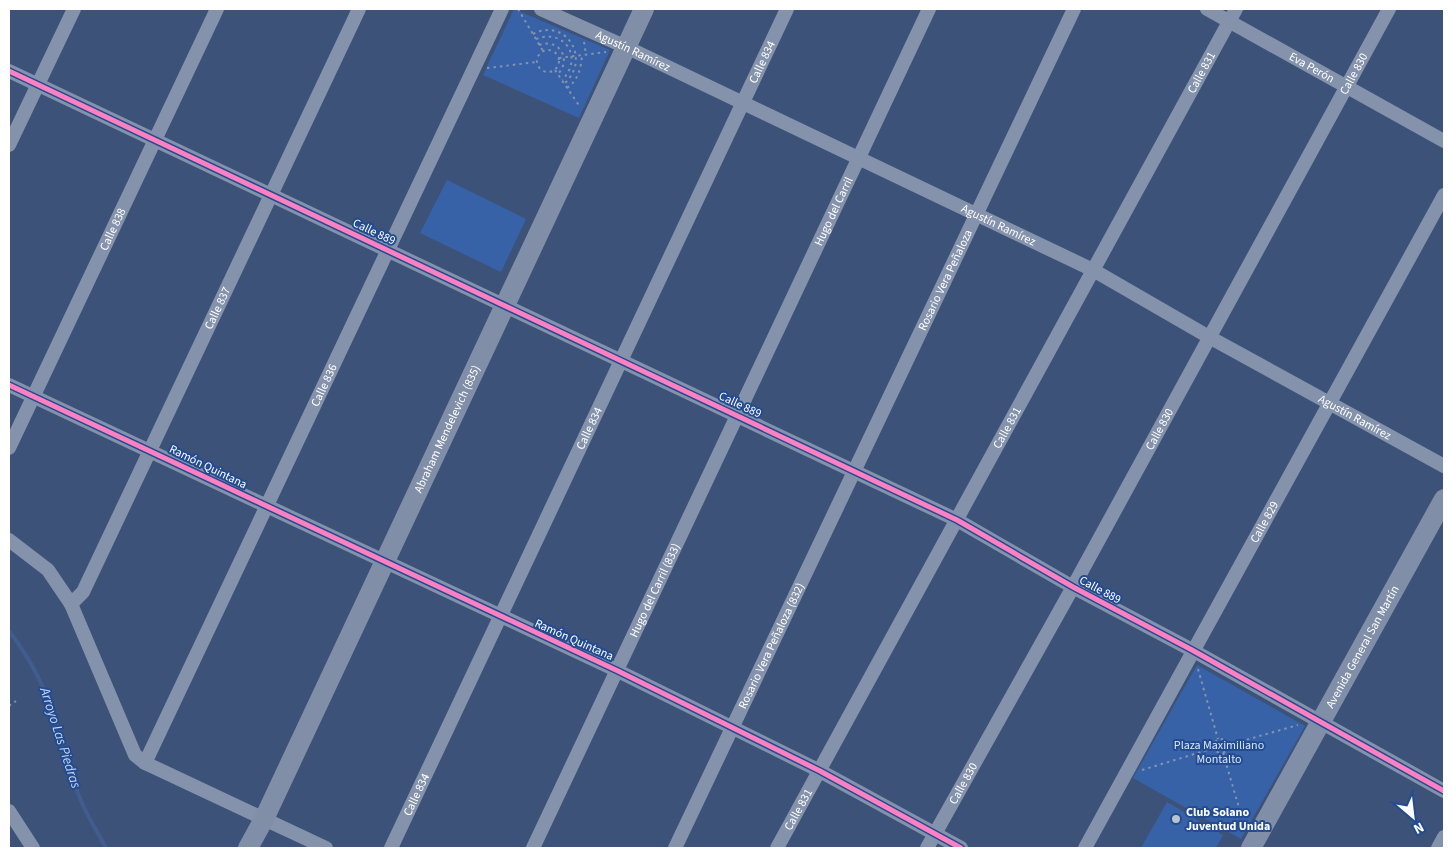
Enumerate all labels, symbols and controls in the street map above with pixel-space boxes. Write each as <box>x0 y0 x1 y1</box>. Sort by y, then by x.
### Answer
street label: Agustín Ramírez <box>593 26 673 75</box>
street label: Calle 834 <box>745 38 779 86</box>
street label: Calle 831 <box>1183 48 1220 96</box>
street label: Eva Perón <box>1286 48 1338 87</box>
street label: Calle 830 <box>1335 50 1372 98</box>
street label: Hugo del Carril <box>810 174 857 249</box>
street label: Agustín Ramírez <box>958 200 1039 250</box>
street label: Calle 838 <box>95 205 130 253</box>
street label: Calle 889 <box>350 215 398 249</box>
street label: Rosario Vera Peñaloza <box>914 227 976 333</box>
street label: Calle 837 <box>200 284 235 332</box>
street label: Calle 836 <box>306 361 341 409</box>
street label: Abraham Mendelevich (835) <box>410 362 484 496</box>
street label: Calle 889 <box>716 388 764 422</box>
street label: Agustín Ramírez <box>1315 390 1394 444</box>
street label: Calle 834 <box>572 404 606 453</box>
street label: Calle 831 <box>989 404 1025 452</box>
street label: Calle 830 <box>1141 405 1178 453</box>
street label: Ramón Quintana <box>166 441 250 493</box>
street label: Calle 829 <box>1246 498 1283 546</box>
street label: Hugo del Carril (833) <box>625 540 684 640</box>
street label: Calle 889 <box>1076 572 1124 608</box>
street label: Rosario Vera Peñaloza (832) <box>734 580 808 712</box>
street label: Avenida General San Martín <box>1321 582 1403 711</box>
street label: Ramón Quintana <box>532 615 616 665</box>
water label: Arroyo Las Piedras <box>34 684 86 791</box>
park label: Plaza Maximiliano Montalto <box>1174 737 1264 768</box>
street label: Calle 830 <box>945 759 982 807</box>
street label: Calle 834 <box>399 770 434 819</box>
street label: Calle 831 <box>780 785 816 833</box>
north arrow <box>1388 792 1438 842</box>
place label: Club Solano Juventud Unida <box>1186 804 1270 835</box>
marker: Club Solano Juventud Unida <box>1170 813 1182 825</box>
text: N <box>1410 817 1427 839</box>

